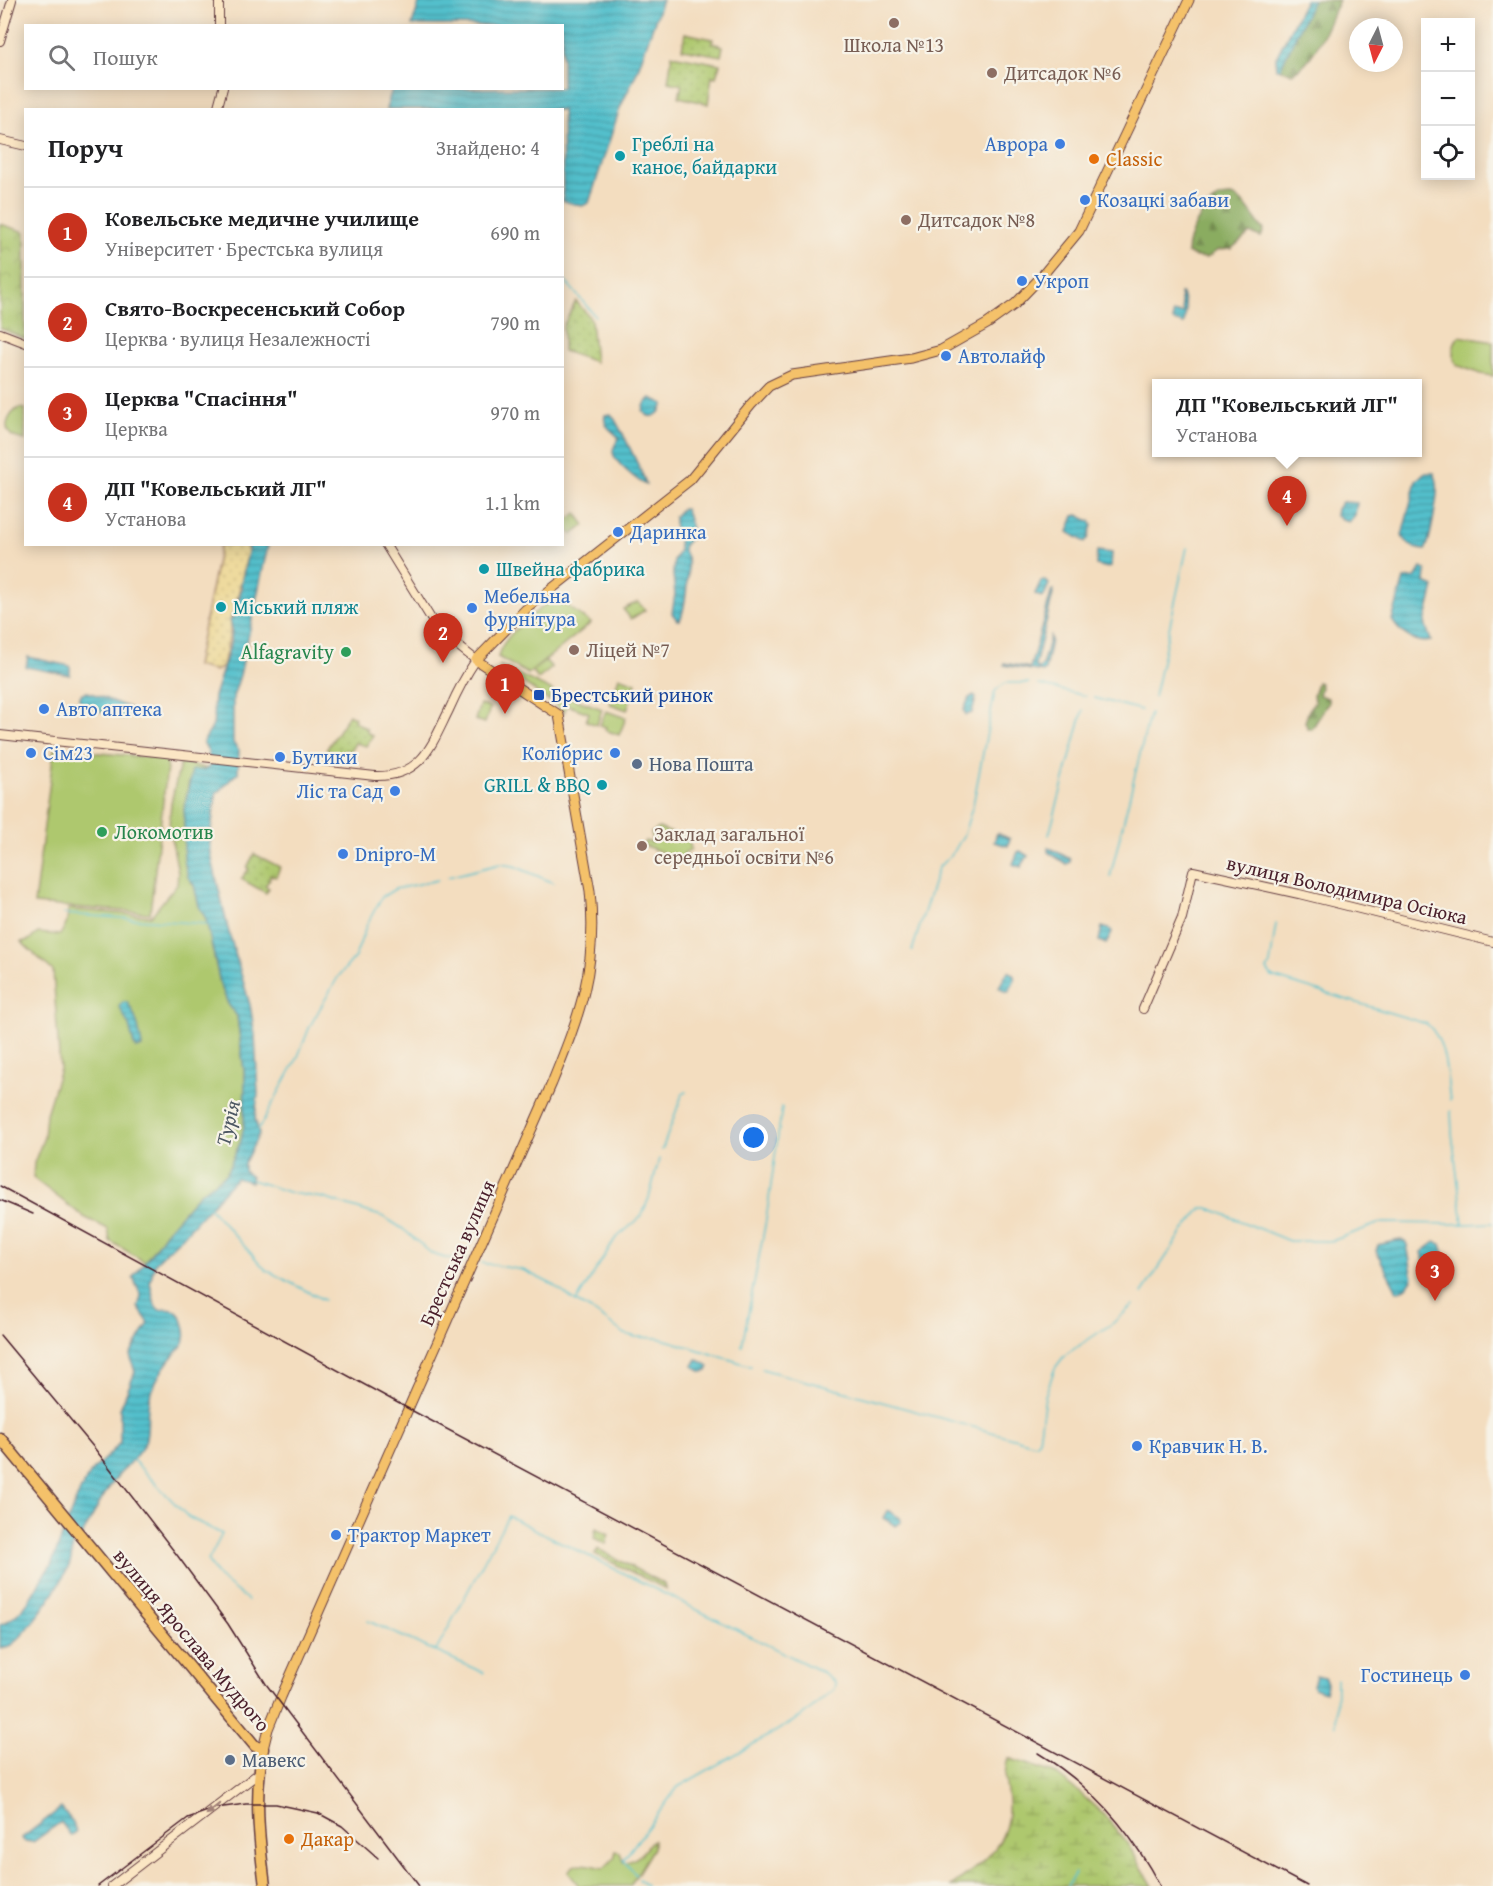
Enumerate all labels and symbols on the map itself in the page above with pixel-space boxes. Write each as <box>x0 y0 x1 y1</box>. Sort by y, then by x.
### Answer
marker: Школа №13 <box>887 16 901 30</box>
north arrow <box>1349 18 1403 72</box>
place label: Школа №13 <box>844 30 944 59</box>
place label: Дитсадок №6 <box>1003 58 1121 87</box>
marker: Дитсадок №6 <box>985 66 999 80</box>
place label: Греблі на каноє, байдарки <box>632 129 777 181</box>
place label: Аврора <box>985 129 1048 158</box>
marker: Аврора <box>1053 137 1067 151</box>
place label: Classic <box>1106 144 1162 173</box>
marker: Греблі на каноє, байдарки <box>613 149 627 163</box>
marker: Classic <box>1087 152 1101 166</box>
place label: Козацкі забави <box>1097 185 1229 214</box>
marker: Козацкі забави <box>1078 193 1092 207</box>
place label: Дитсадок №8 <box>917 205 1035 234</box>
marker: Дитсадок №8 <box>899 213 913 227</box>
place label: Укроп <box>1034 266 1089 295</box>
marker: Укроп <box>1015 274 1029 288</box>
place label: Автолайф <box>958 341 1046 370</box>
marker: Автолайф <box>939 349 953 363</box>
pin: 4 <box>1268 476 1306 526</box>
place label: Даринка <box>629 517 707 546</box>
marker: Даринка <box>611 525 625 539</box>
place label: Швейна фабрика <box>496 554 646 583</box>
marker: Швейна фабрика <box>477 562 491 576</box>
place label: Мебельна фурнітура <box>484 581 576 633</box>
place label: Міський пляж <box>233 592 359 621</box>
marker: Міський пляж <box>214 600 228 614</box>
marker: Мебельна фурнітура <box>465 601 479 615</box>
pin: 2 <box>424 614 462 663</box>
place label: Ліцей №7 <box>586 635 670 664</box>
place label: Alfagravity <box>241 637 334 666</box>
marker: Ліцей №7 <box>567 643 581 657</box>
marker: Alfagravity <box>339 645 353 659</box>
pin: 1 <box>486 664 524 714</box>
place label: Брестський ринок <box>551 680 714 709</box>
marker: Брестський ринок <box>532 688 546 702</box>
place label: Авто аптека <box>56 694 162 723</box>
marker: Авто аптека <box>37 702 51 716</box>
place label: Сім23 <box>43 738 93 767</box>
place label: Колібрис <box>522 738 603 767</box>
place label: Бутики <box>292 742 358 771</box>
marker: Сім23 <box>24 746 38 760</box>
marker: Колібрис <box>608 746 622 760</box>
place label: Нова Пошта <box>649 749 754 778</box>
marker: Бутики <box>273 750 287 764</box>
marker: Нова Пошта <box>630 757 644 771</box>
place label: GRILL & BBQ <box>484 770 591 799</box>
place label: Ліс та Сад <box>297 776 383 805</box>
marker: GRILL & BBQ <box>595 778 609 792</box>
marker: Ліс та Сад <box>388 784 402 798</box>
place label: Локомотив <box>114 817 213 846</box>
place label: Заклад загальної середньої освіти №6 <box>654 819 834 871</box>
marker: Локомотив <box>95 825 109 839</box>
place label: Dnipro-M <box>355 839 436 868</box>
marker: Заклад загальної середньої освіти №6 <box>635 839 649 853</box>
marker: Dnipro-M <box>336 847 350 861</box>
street label: вулиця Володимира Осіюка <box>1224 848 1471 931</box>
water label: Турія <box>207 1097 248 1149</box>
your location <box>739 1123 768 1152</box>
street label: Брестська вулиця <box>411 1175 502 1330</box>
pin: 3 <box>1416 1252 1454 1301</box>
place label: Кравчик Н. В. <box>1149 1431 1268 1460</box>
marker: Кравчик Н. В. <box>1130 1439 1144 1453</box>
place label: Трактор Маркет <box>348 1520 491 1549</box>
marker: Трактор Маркет <box>329 1528 343 1542</box>
street label: вулиця Ярослава Мудрого <box>107 1542 278 1737</box>
place label: Гостинець <box>1361 1660 1453 1689</box>
marker: Гостинець <box>1458 1668 1472 1682</box>
place label: Мавекс <box>242 1745 306 1774</box>
marker: Мавекс <box>223 1753 237 1767</box>
one-way arrow <box>206 1803 221 1815</box>
place label: Дакар <box>300 1824 354 1853</box>
marker: Дакар <box>282 1832 296 1846</box>

